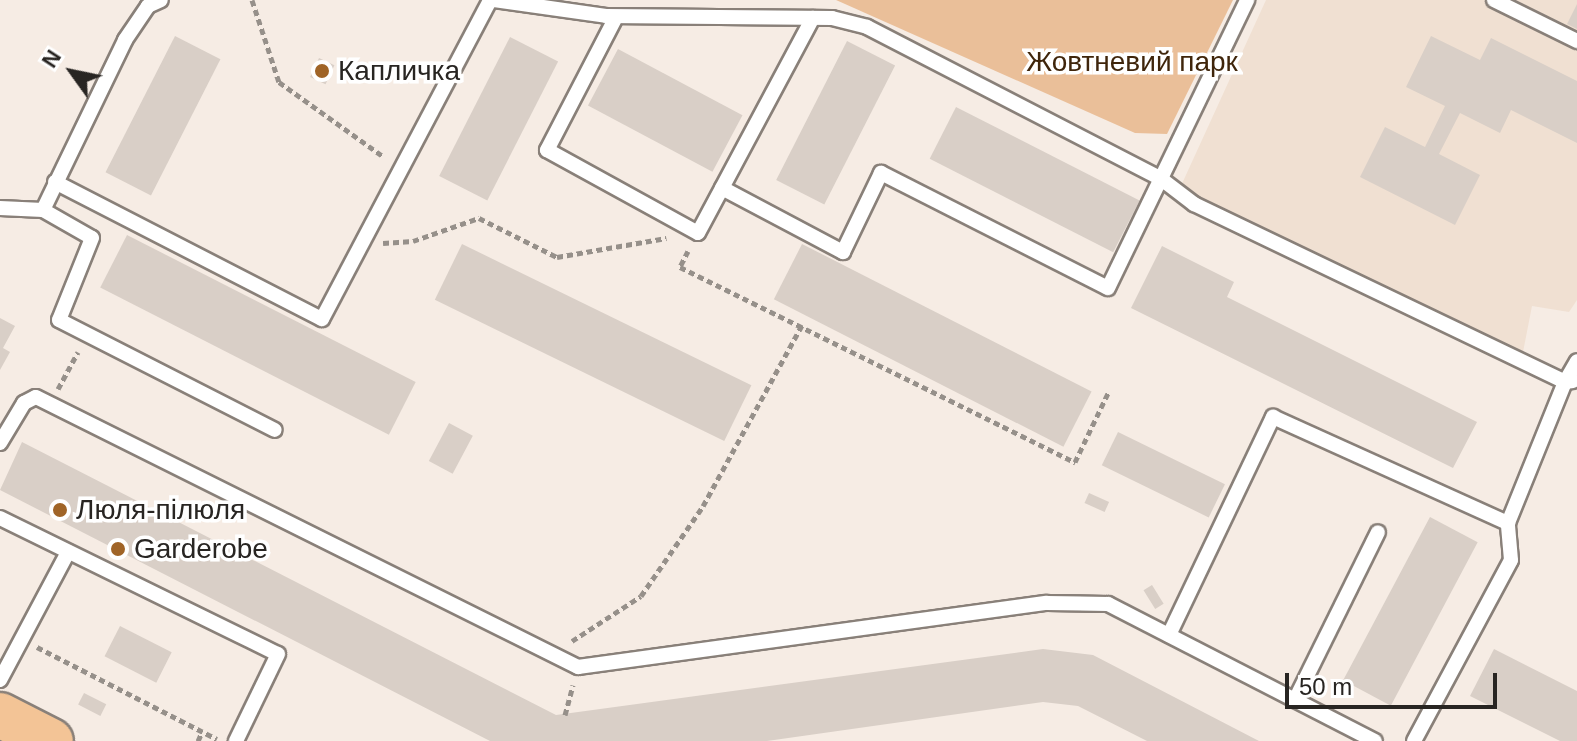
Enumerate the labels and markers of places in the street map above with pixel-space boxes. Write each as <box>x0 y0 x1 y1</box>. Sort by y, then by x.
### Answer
place label: Капличка <box>338 54 460 88</box>
marker: Капличка <box>313 62 331 80</box>
place label: Люля-пілюля <box>76 493 245 527</box>
marker: Люля-пілюля <box>51 501 69 519</box>
place label: Garderobe <box>134 532 268 566</box>
marker: Garderobe <box>109 540 127 558</box>

